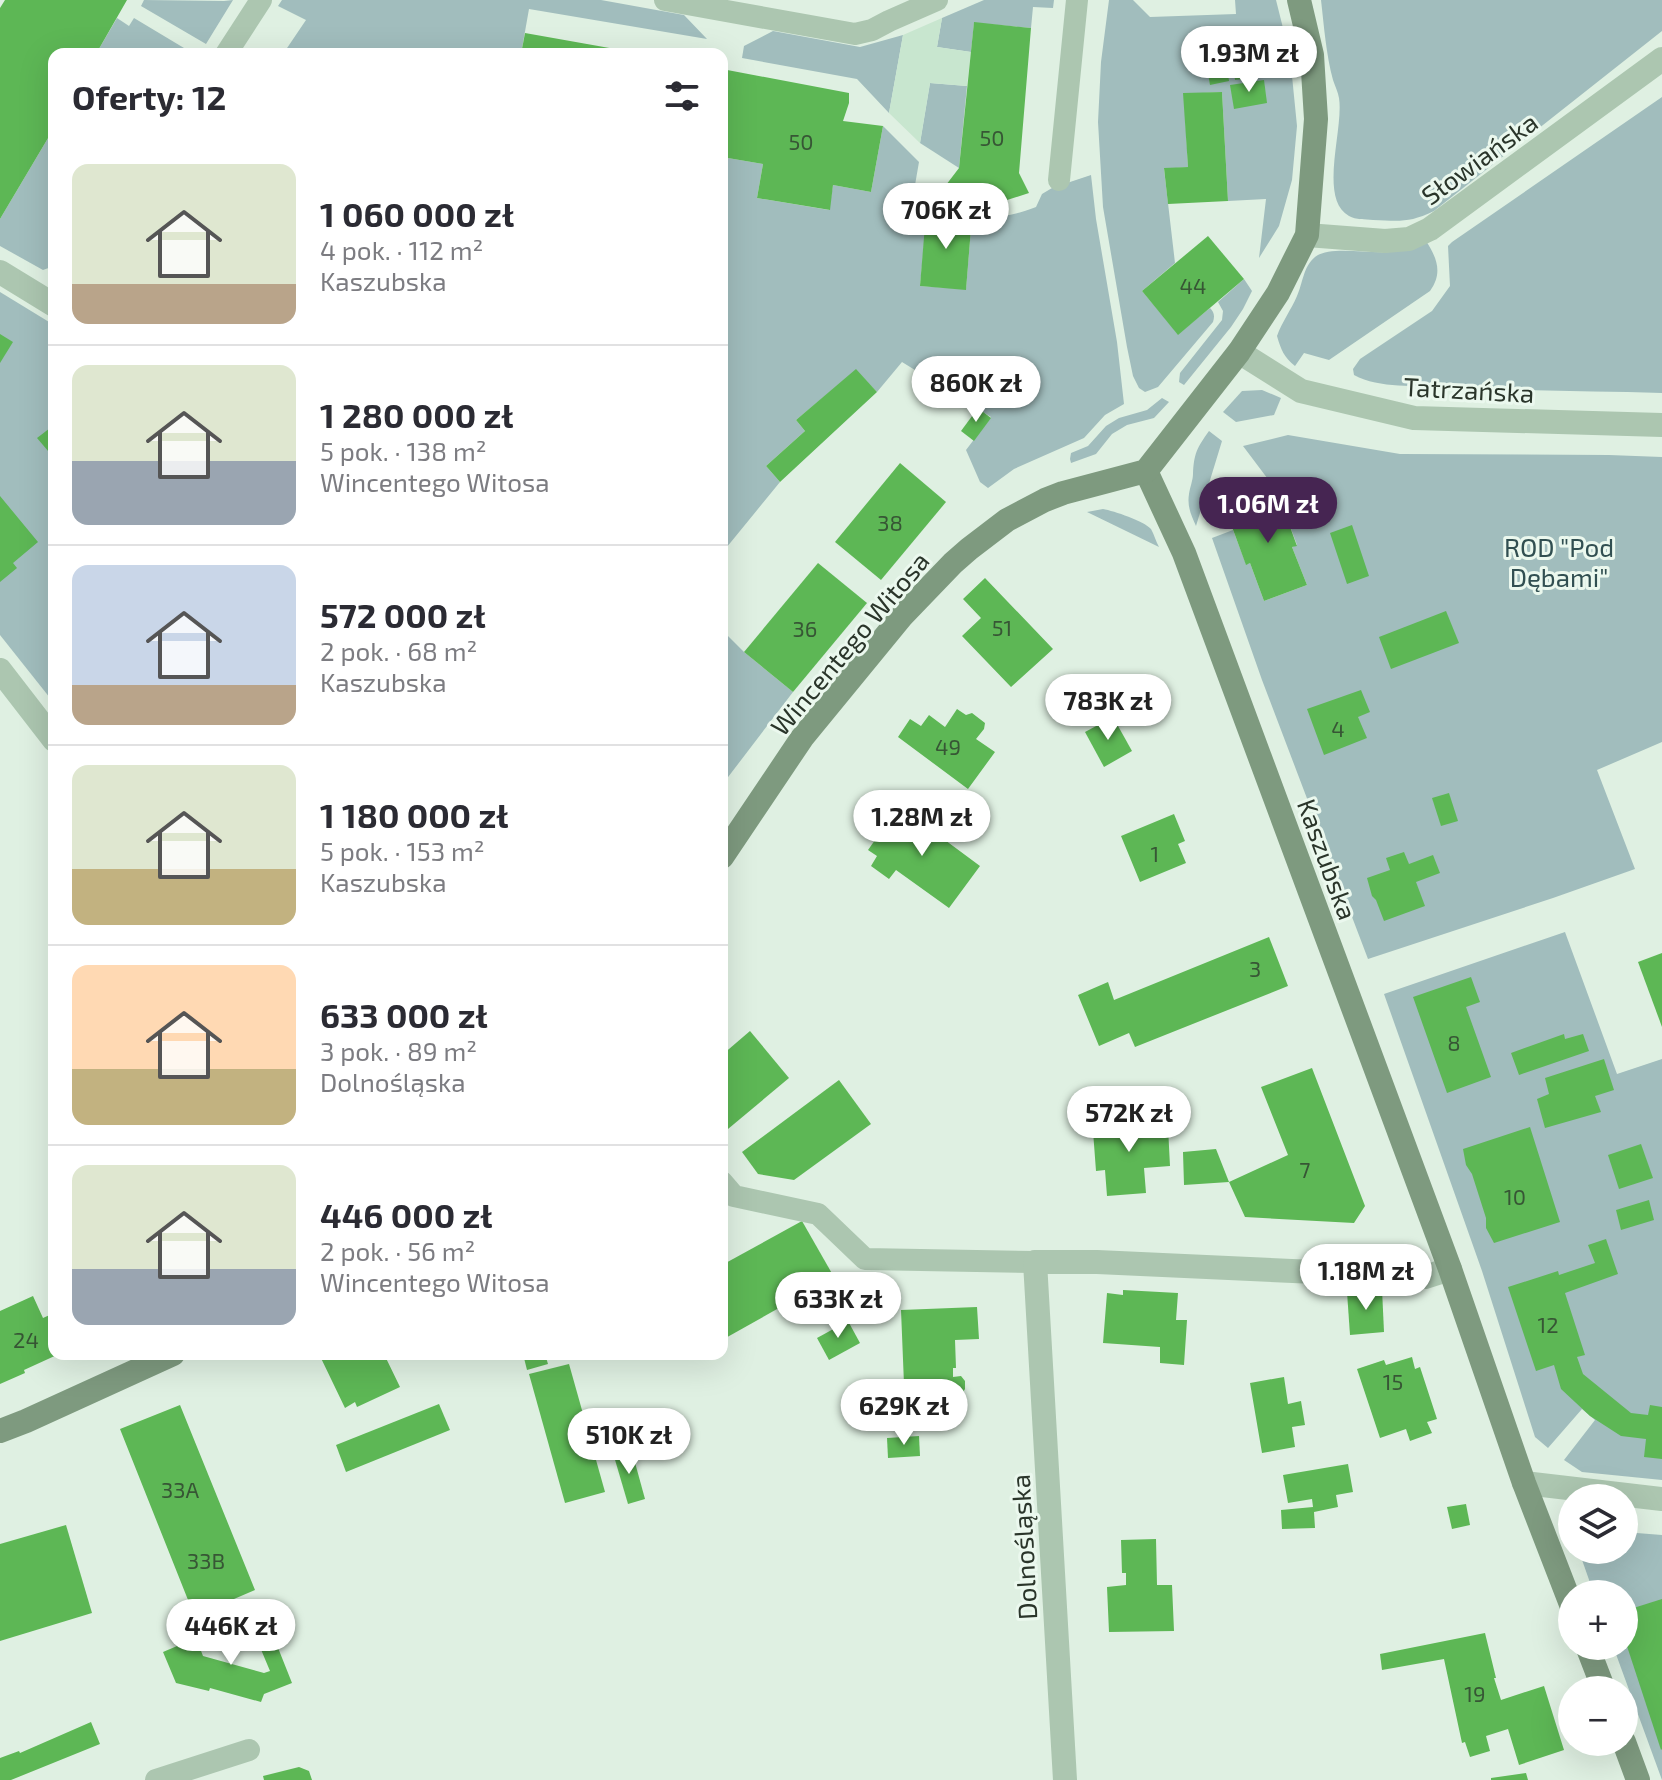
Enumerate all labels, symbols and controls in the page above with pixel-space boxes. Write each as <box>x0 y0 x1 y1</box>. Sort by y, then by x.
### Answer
pin: 1.93M zł <box>1166 26 1332 94</box>
text: 1.93M zł <box>1199 36 1299 67</box>
icon: filters <box>660 74 704 118</box>
text: Oferty: 12 <box>72 76 226 117</box>
street label: Słowiańska <box>1415 106 1543 210</box>
house number: 50 <box>979 124 1005 150</box>
house number: 50 <box>788 128 814 154</box>
pin: 706K zł <box>872 183 1020 251</box>
text: 1 060 000 zł <box>320 193 514 234</box>
text: 706K zł <box>901 193 991 224</box>
icon: home <box>136 196 232 292</box>
text: 4 pok. · 112 m² <box>320 234 483 265</box>
text: Kaszubska <box>320 265 446 296</box>
house number: 44 <box>1179 272 1207 298</box>
pin: 860K zł <box>902 356 1050 424</box>
text: 860K zł <box>930 366 1022 397</box>
street label: Tatrzańska <box>1403 370 1535 408</box>
text: 1 280 000 zł <box>320 394 514 435</box>
icon: home <box>136 397 232 493</box>
text: 5 pok. · 138 m² <box>320 435 486 466</box>
text: Wincentego Witosa <box>320 466 550 497</box>
pin: 1.06M zł <box>1185 477 1351 545</box>
text: 1.06M zł <box>1217 487 1319 518</box>
house number: 38 <box>877 509 903 535</box>
park label: ROD "Pod Dębami" <box>1504 531 1614 592</box>
street label: Wincentego Witosa <box>763 545 935 741</box>
text: 572 000 zł <box>320 594 486 635</box>
icon: home <box>136 597 232 693</box>
house number: 51 <box>992 614 1012 640</box>
house number: 36 <box>793 615 817 641</box>
text: 2 pok. · 68 m² <box>320 635 477 666</box>
text: Kaszubska <box>320 666 446 697</box>
pin: 783K zł <box>1034 674 1182 742</box>
text: 783K zł <box>1063 684 1153 715</box>
house number: 4 <box>1331 715 1345 741</box>
house number: 49 <box>935 733 961 759</box>
pin: 1.28M zł <box>839 790 1005 858</box>
text: 1 180 000 zł <box>320 794 509 835</box>
street label: Kaszubska <box>1292 794 1364 924</box>
icon: home <box>136 797 232 893</box>
text: 1.28M zł <box>871 800 973 831</box>
text: 5 pok. · 153 m² <box>320 835 485 866</box>
house number: 1 <box>1151 840 1159 866</box>
text: Kaszubska <box>320 866 446 897</box>
house number: 3 <box>1249 955 1261 981</box>
text: 633 000 zł <box>320 994 488 1035</box>
icon: home <box>136 997 232 1093</box>
house number: 8 <box>1447 1029 1461 1055</box>
text: 3 pok. · 89 m² <box>320 1035 477 1066</box>
text: Dolnośląska <box>320 1066 466 1097</box>
pin: 572K zł <box>1055 1086 1203 1154</box>
text: 572K zł <box>1085 1096 1173 1127</box>
house number: 7 <box>1299 1156 1311 1182</box>
house number: 10 <box>1504 1183 1526 1209</box>
text: 446 000 zł <box>320 1194 493 1235</box>
icon: home <box>136 1197 232 1293</box>
text: 2 pok. · 56 m² <box>320 1235 475 1266</box>
pin: 1.18M zł <box>1283 1244 1449 1312</box>
text: 1.18M zł <box>1318 1254 1414 1285</box>
text: Wincentego Witosa <box>320 1266 550 1297</box>
pin: 633K zł <box>764 1272 912 1340</box>
text: 633K zł <box>793 1282 883 1313</box>
house number: 12 <box>1537 1311 1559 1337</box>
house number: 24 <box>13 1326 39 1352</box>
house number: 15 <box>1383 1368 1403 1394</box>
pin: 629K zł <box>830 1379 978 1447</box>
text: 629K zł <box>859 1389 949 1420</box>
pin: 510K zł <box>555 1408 703 1476</box>
text: 510K zł <box>586 1418 672 1449</box>
street label: Dolnośląska <box>1004 1474 1042 1620</box>
house number: 33A <box>161 1476 199 1502</box>
map controls <box>1558 1484 1638 1756</box>
button: layers <box>1558 1484 1638 1564</box>
house number: 33B <box>187 1547 225 1573</box>
button: + <box>1558 1580 1638 1660</box>
pin: 446K zł <box>157 1599 305 1667</box>
text: 446K zł <box>184 1609 278 1640</box>
button: − <box>1558 1676 1638 1756</box>
house number: 19 <box>1464 1680 1486 1706</box>

